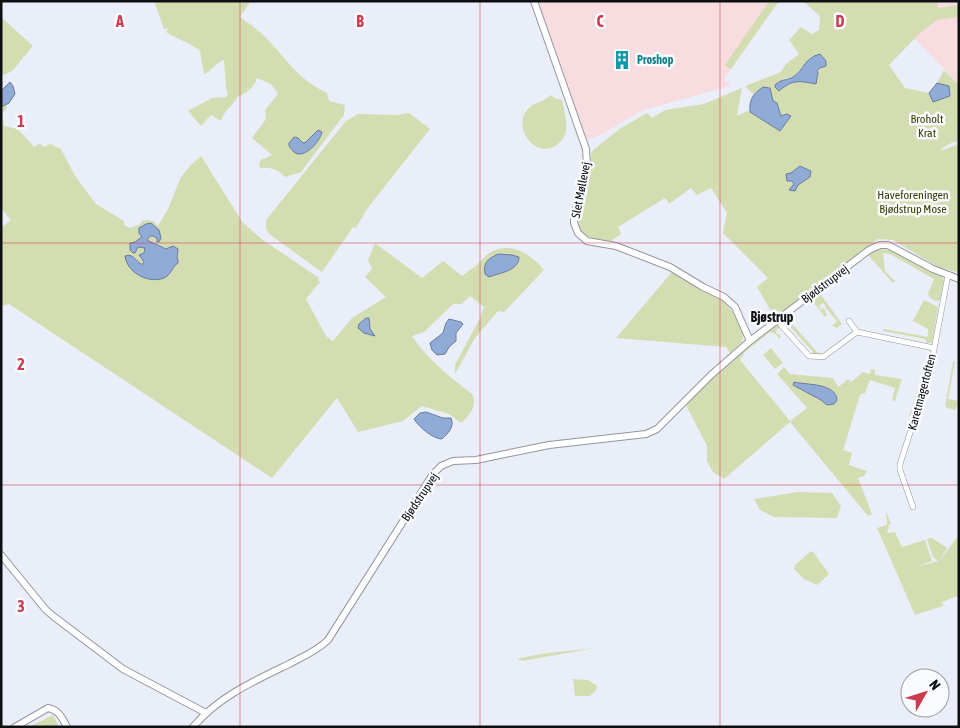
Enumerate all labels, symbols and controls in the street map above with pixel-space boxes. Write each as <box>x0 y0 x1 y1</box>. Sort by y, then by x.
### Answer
text: A <box>115 12 124 30</box>
text: B <box>356 12 364 30</box>
text: C <box>596 12 604 30</box>
text: D <box>836 12 845 30</box>
building icon: Proshop <box>611 49 633 71</box>
place label: Proshop <box>637 53 674 67</box>
text: 1 <box>17 112 25 130</box>
park label: Broholt Krat <box>911 112 944 140</box>
street label: Slet Møllevej <box>569 161 593 219</box>
park label: Haveforeningen Bjødstrup Mose <box>877 188 949 216</box>
street label: Bjødstrupvej <box>799 262 851 306</box>
district label: Bjøstrup <box>751 309 794 325</box>
street label: Karetmagertoften <box>905 352 939 432</box>
text: 2 <box>17 355 25 373</box>
street label: Bjødstrupvej <box>399 470 441 524</box>
text: 3 <box>17 597 25 615</box>
north arrow <box>900 668 950 718</box>
text: N <box>926 677 944 693</box>

